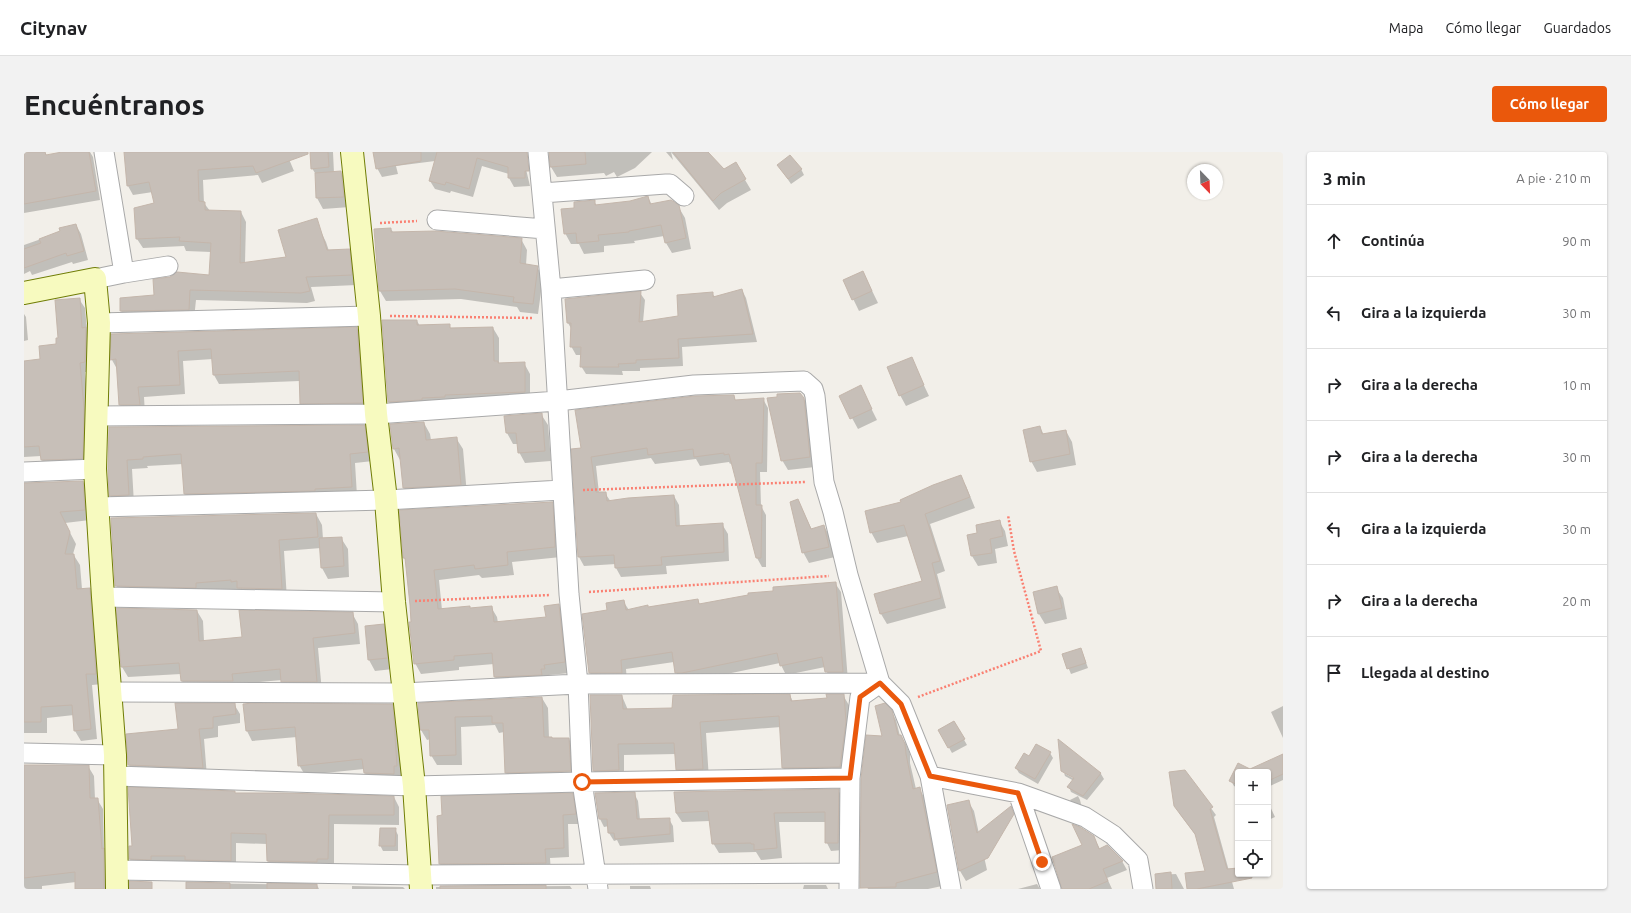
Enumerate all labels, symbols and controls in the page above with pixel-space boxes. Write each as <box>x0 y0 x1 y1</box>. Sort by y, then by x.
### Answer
text: Citynav <box>20 17 87 39</box>
text: Mapa <box>1389 20 1424 36</box>
text: Cómo llegar <box>1446 20 1521 36</box>
text: Guardados <box>1543 20 1611 36</box>
button: Cómo llegar <box>1492 86 1607 122</box>
text: Encuéntranos <box>24 89 205 120</box>
north arrow <box>1187 164 1223 200</box>
text: 3 min <box>1323 169 1366 188</box>
text: A pie · 210 m <box>1516 171 1591 185</box>
icon: ahead <box>1323 230 1345 252</box>
text: Continúa <box>1361 232 1425 249</box>
text: 90 m <box>1562 234 1591 248</box>
icon: left <box>1323 302 1345 324</box>
text: Gira a la izquierda <box>1361 304 1487 321</box>
text: 30 m <box>1562 306 1591 320</box>
icon: right <box>1323 374 1345 396</box>
text: Gira a la derecha <box>1361 376 1478 393</box>
text: 10 m <box>1562 378 1591 392</box>
icon: right <box>1323 446 1345 468</box>
text: Gira a la derecha <box>1361 448 1478 465</box>
text: 30 m <box>1562 450 1591 464</box>
icon: left <box>1323 518 1345 540</box>
text: Gira a la izquierda <box>1361 520 1487 537</box>
text: 30 m <box>1562 522 1591 536</box>
icon: right <box>1323 590 1345 612</box>
text: Gira a la derecha <box>1361 592 1478 609</box>
text: 20 m <box>1562 594 1591 608</box>
icon: arrive <box>1323 662 1345 684</box>
text: Llegada al destino <box>1361 664 1490 681</box>
map controls <box>1235 769 1271 877</box>
button: + <box>1235 769 1271 805</box>
route start <box>573 773 591 791</box>
button: − <box>1235 805 1271 841</box>
button: locate <box>1235 841 1271 877</box>
route end <box>1033 853 1051 871</box>

